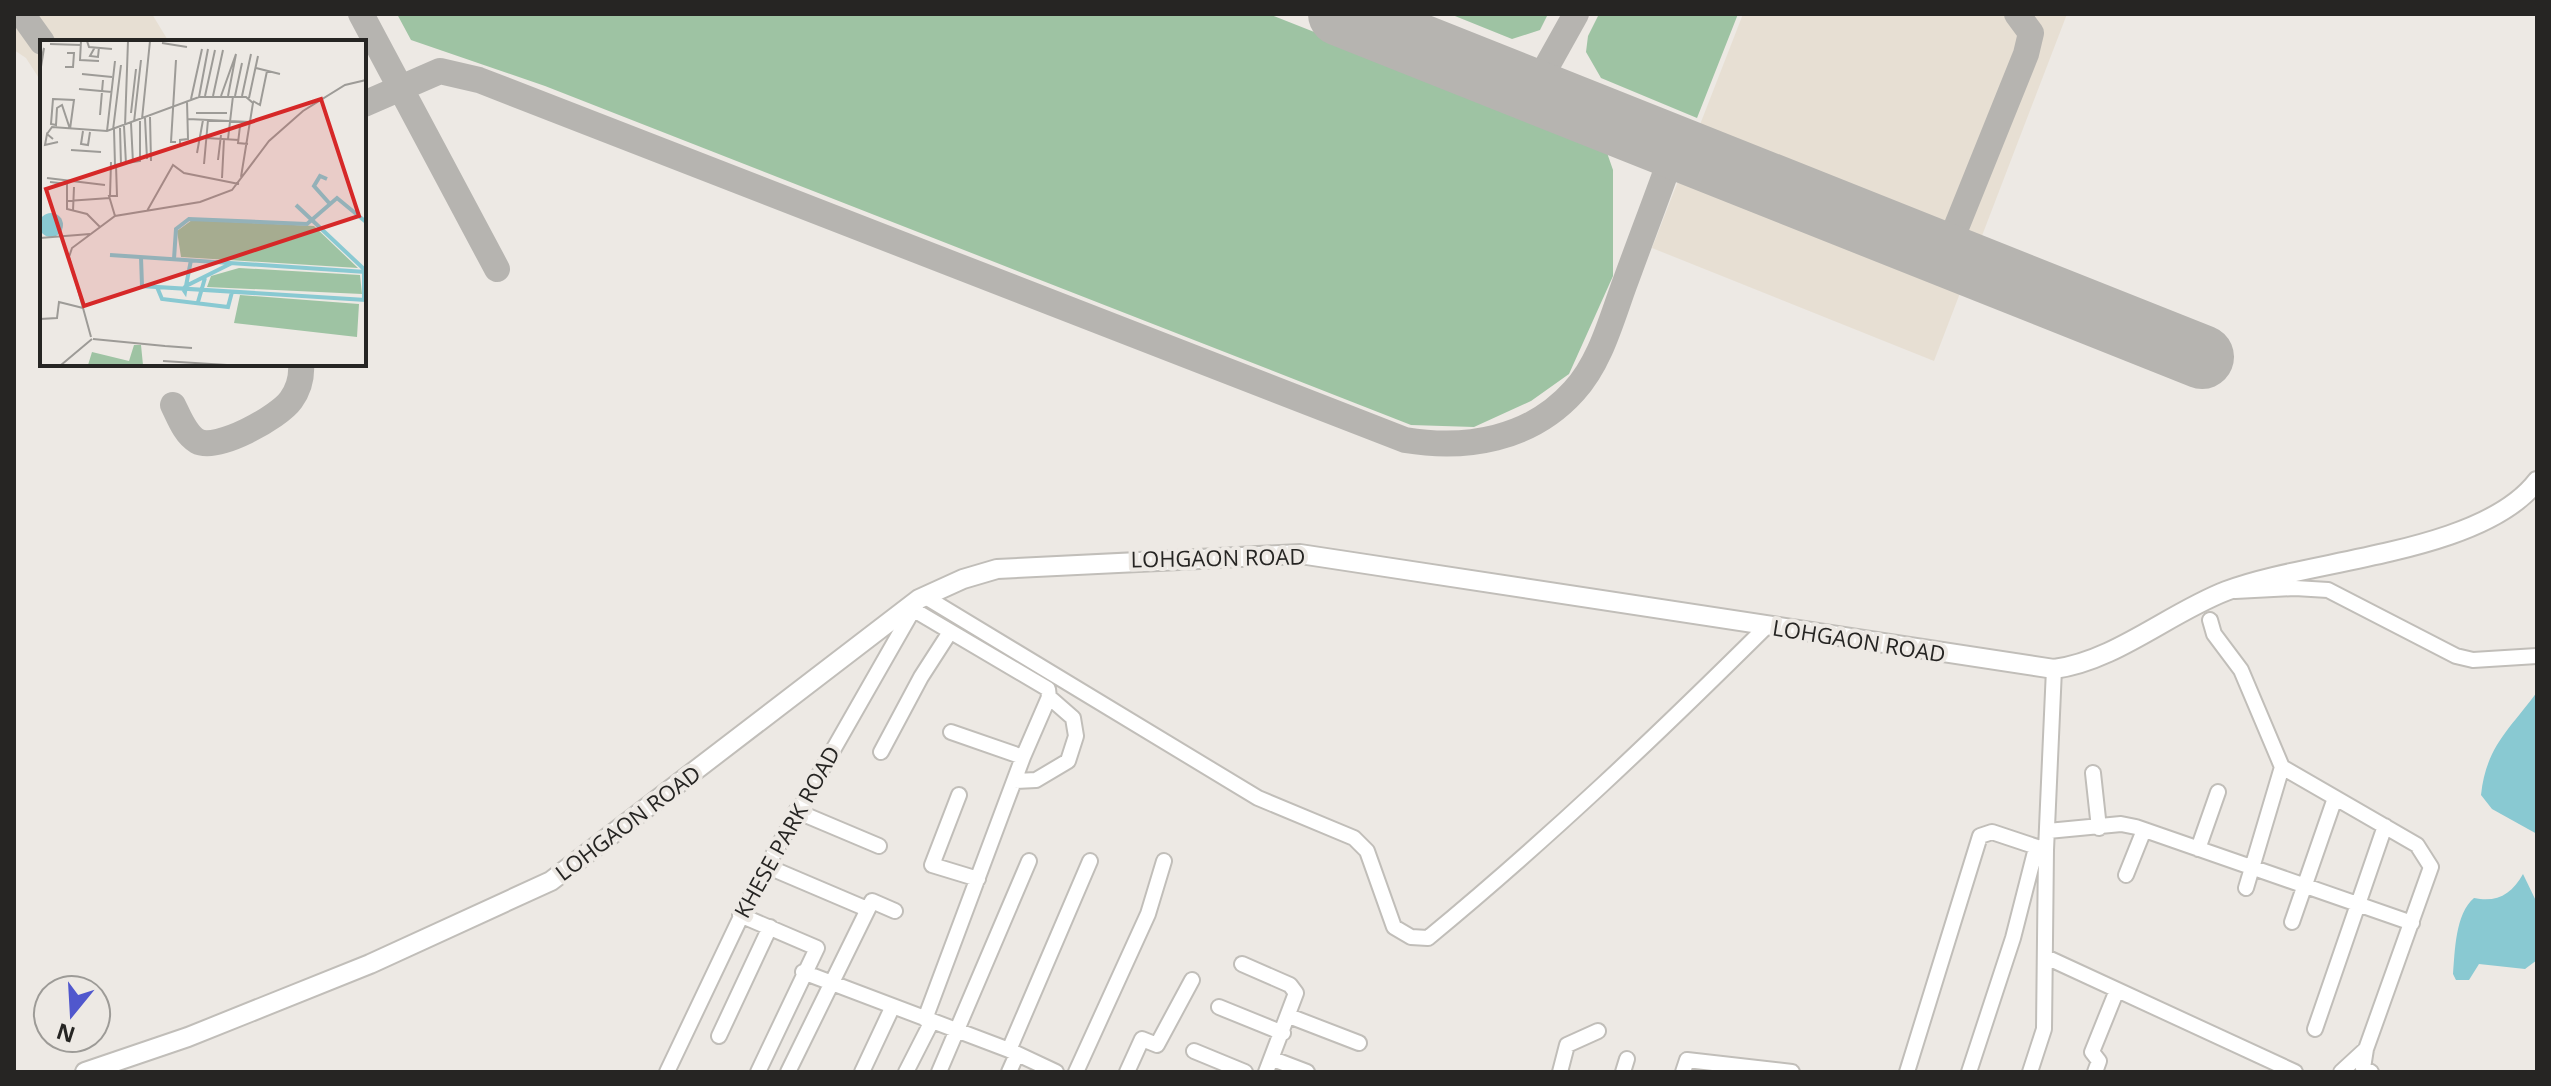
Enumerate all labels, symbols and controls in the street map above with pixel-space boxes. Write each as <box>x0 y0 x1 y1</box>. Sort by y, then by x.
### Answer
inset map <box>40 40 366 366</box>
street label: LOHGAON ROAD <box>1130 540 1306 574</box>
street label: LOHGAON ROAD <box>1771 612 1948 668</box>
street label: KHESE PARK ROAD <box>726 740 846 923</box>
street label: LOHGAON ROAD <box>549 758 706 887</box>
north arrow <box>32 974 112 1054</box>
text: N <box>52 1017 79 1051</box>

